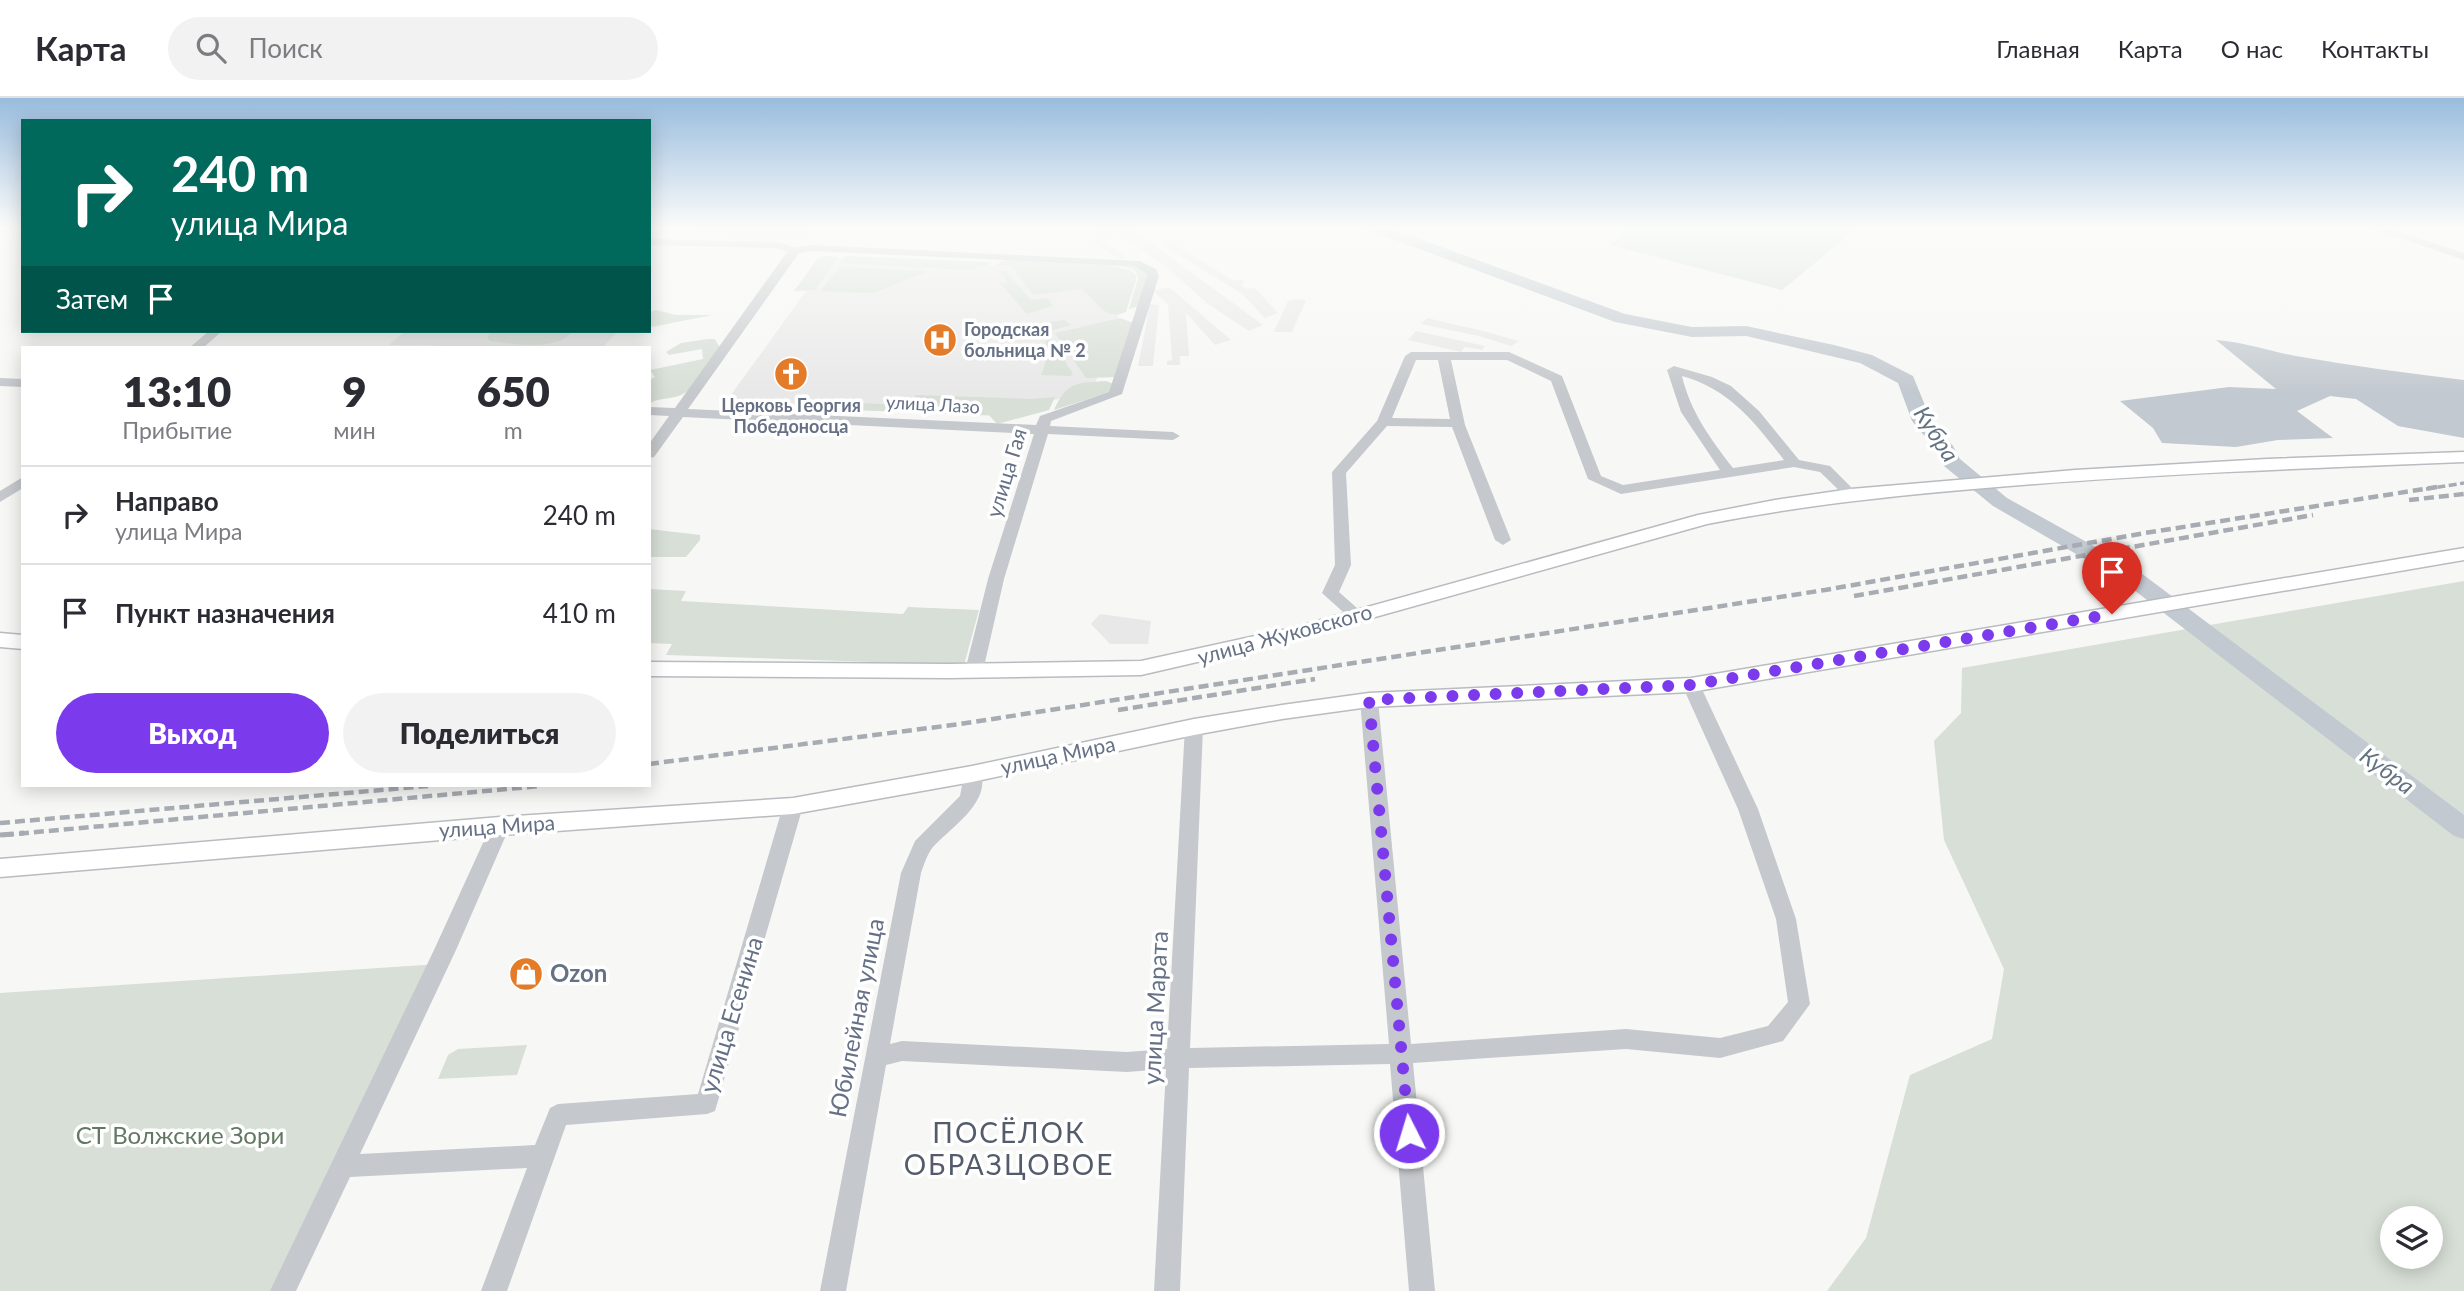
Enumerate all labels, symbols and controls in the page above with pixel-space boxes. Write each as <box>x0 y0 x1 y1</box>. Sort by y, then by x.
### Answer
search box <box>168 17 658 80</box>
text: Карта <box>35 28 126 68</box>
icon: search <box>192 29 230 67</box>
text: Поиск <box>248 32 323 64</box>
text: Главная <box>1996 34 2080 63</box>
text: Карта <box>2118 34 2183 63</box>
text: О нас <box>2221 34 2283 63</box>
text: Контакты <box>2321 34 2429 63</box>
text: 240 m <box>171 144 309 202</box>
icon: right <box>56 147 147 238</box>
text: улица Мира <box>171 203 348 242</box>
icon: arrive <box>142 280 180 318</box>
text: Затем <box>56 283 128 315</box>
place label: Городская больница № 2 <box>964 318 1086 361</box>
hospital icon: Городская больница № 2 <box>921 321 959 359</box>
church icon: Церковь Георгия Победоносца <box>772 355 810 393</box>
text: 13:10 <box>123 366 231 416</box>
text: 9 <box>342 366 367 416</box>
text: 650 <box>477 366 550 416</box>
street label: улица Лазо <box>886 391 980 417</box>
place label: Церковь Георгия Победоносца <box>721 394 861 437</box>
water label: Кубра <box>1909 400 1965 467</box>
text: Прибытие <box>122 416 232 444</box>
text: мин <box>333 416 376 444</box>
text: m <box>504 416 523 444</box>
street label: улица Гая <box>980 425 1031 520</box>
text: Направо <box>115 485 219 517</box>
icon: right <box>56 496 94 534</box>
text: 240 m <box>543 499 616 531</box>
text: улица Мира <box>115 517 242 545</box>
pin <box>2082 542 2142 614</box>
icon: arrive <box>2093 553 2131 591</box>
icon: arrive <box>56 594 94 632</box>
text: Пункт назначения <box>115 597 335 629</box>
text: 410 m <box>543 597 616 629</box>
street label: улица Жуковского <box>1195 598 1375 669</box>
button: Выход <box>56 693 329 773</box>
button: Поделиться <box>343 693 616 773</box>
street label: улица Мира <box>998 730 1117 779</box>
water label: Кубра <box>2355 741 2420 800</box>
street label: улица Мира <box>438 809 556 842</box>
street label: Юбилейная улица <box>822 916 889 1120</box>
street label: улица Марата <box>1136 930 1173 1086</box>
street label: улица Есенина <box>693 933 768 1096</box>
shop icon: Ozon <box>507 955 545 993</box>
place label: Ozon <box>550 958 607 987</box>
position arrow <box>1372 1096 1446 1170</box>
district label: ПОСЁЛОК ОБРАЗЦОВОЕ <box>904 1115 1114 1181</box>
park label: СТ Волжские Зори <box>76 1120 284 1149</box>
map controls <box>2380 1206 2443 1269</box>
button: layers <box>2380 1206 2443 1269</box>

